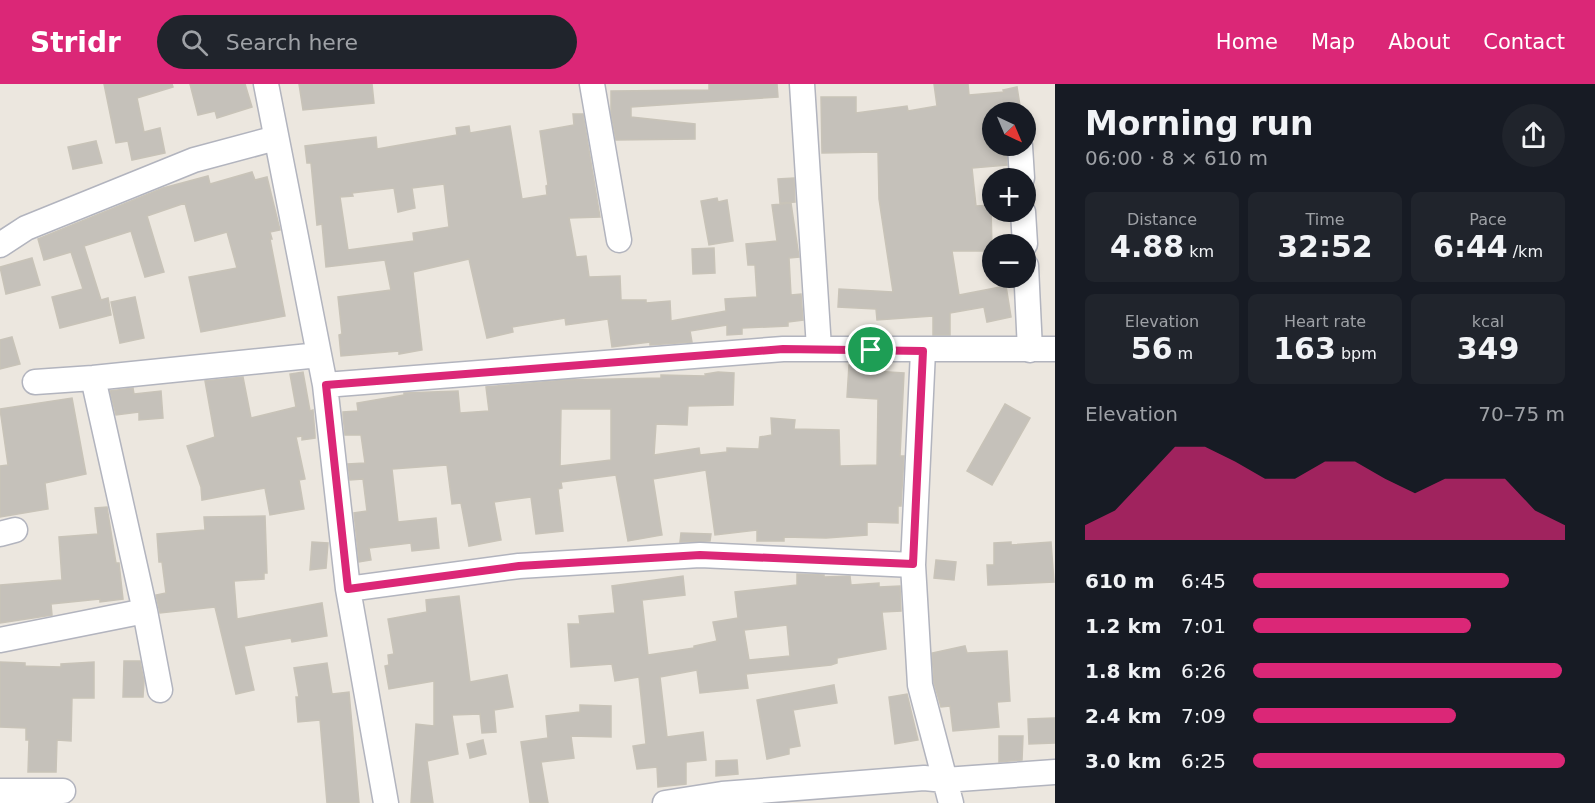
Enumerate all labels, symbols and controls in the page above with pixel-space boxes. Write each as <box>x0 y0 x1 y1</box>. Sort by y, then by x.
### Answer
search box <box>157 15 577 69</box>
text: Stridr <box>30 26 121 59</box>
icon: search <box>178 26 211 59</box>
text: Search here <box>226 30 358 55</box>
text: Home <box>1216 30 1278 54</box>
text: Map <box>1311 30 1355 54</box>
text: About <box>1388 30 1450 54</box>
text: Contact <box>1483 30 1565 54</box>
north arrow <box>982 102 1036 156</box>
map controls <box>982 102 1036 288</box>
text: Morning run <box>1085 104 1313 143</box>
button: share <box>1502 104 1565 167</box>
text: 06:00 · 8 × 610 m <box>1085 146 1268 170</box>
button: + <box>982 168 1036 222</box>
text: Distance <box>1127 210 1197 229</box>
text: Time <box>1305 210 1345 229</box>
text: Pace <box>1469 210 1507 229</box>
text: 4.88 <box>1110 229 1184 264</box>
text: 32:52 <box>1277 229 1373 264</box>
text: 6:44 <box>1433 229 1508 264</box>
button: − <box>982 234 1036 288</box>
text: km <box>1184 242 1214 261</box>
text: /km <box>1508 242 1543 261</box>
text: Elevation <box>1125 312 1199 331</box>
text: Heart rate <box>1284 312 1366 331</box>
text: kcal <box>1472 312 1504 331</box>
pin <box>845 324 896 375</box>
text: 56 <box>1131 331 1173 366</box>
text: 163 <box>1273 331 1336 366</box>
text: 349 <box>1457 331 1519 366</box>
icon: arrive <box>854 333 887 366</box>
text: m <box>1173 344 1193 363</box>
text: bpm <box>1336 344 1377 363</box>
text: Elevation <box>1085 402 1178 426</box>
text: 70–75 m <box>1478 402 1565 426</box>
text: 610 m <box>1085 569 1155 593</box>
text: 6:45 <box>1181 569 1226 593</box>
text: 1.2 km <box>1085 614 1162 638</box>
text: 7:01 <box>1181 614 1226 638</box>
text: 1.8 km <box>1085 659 1162 683</box>
text: 6:26 <box>1181 659 1226 683</box>
text: 2.4 km <box>1085 704 1162 728</box>
text: 7:09 <box>1181 704 1226 728</box>
text: 3.0 km <box>1085 749 1162 773</box>
text: 6:25 <box>1181 749 1226 773</box>

